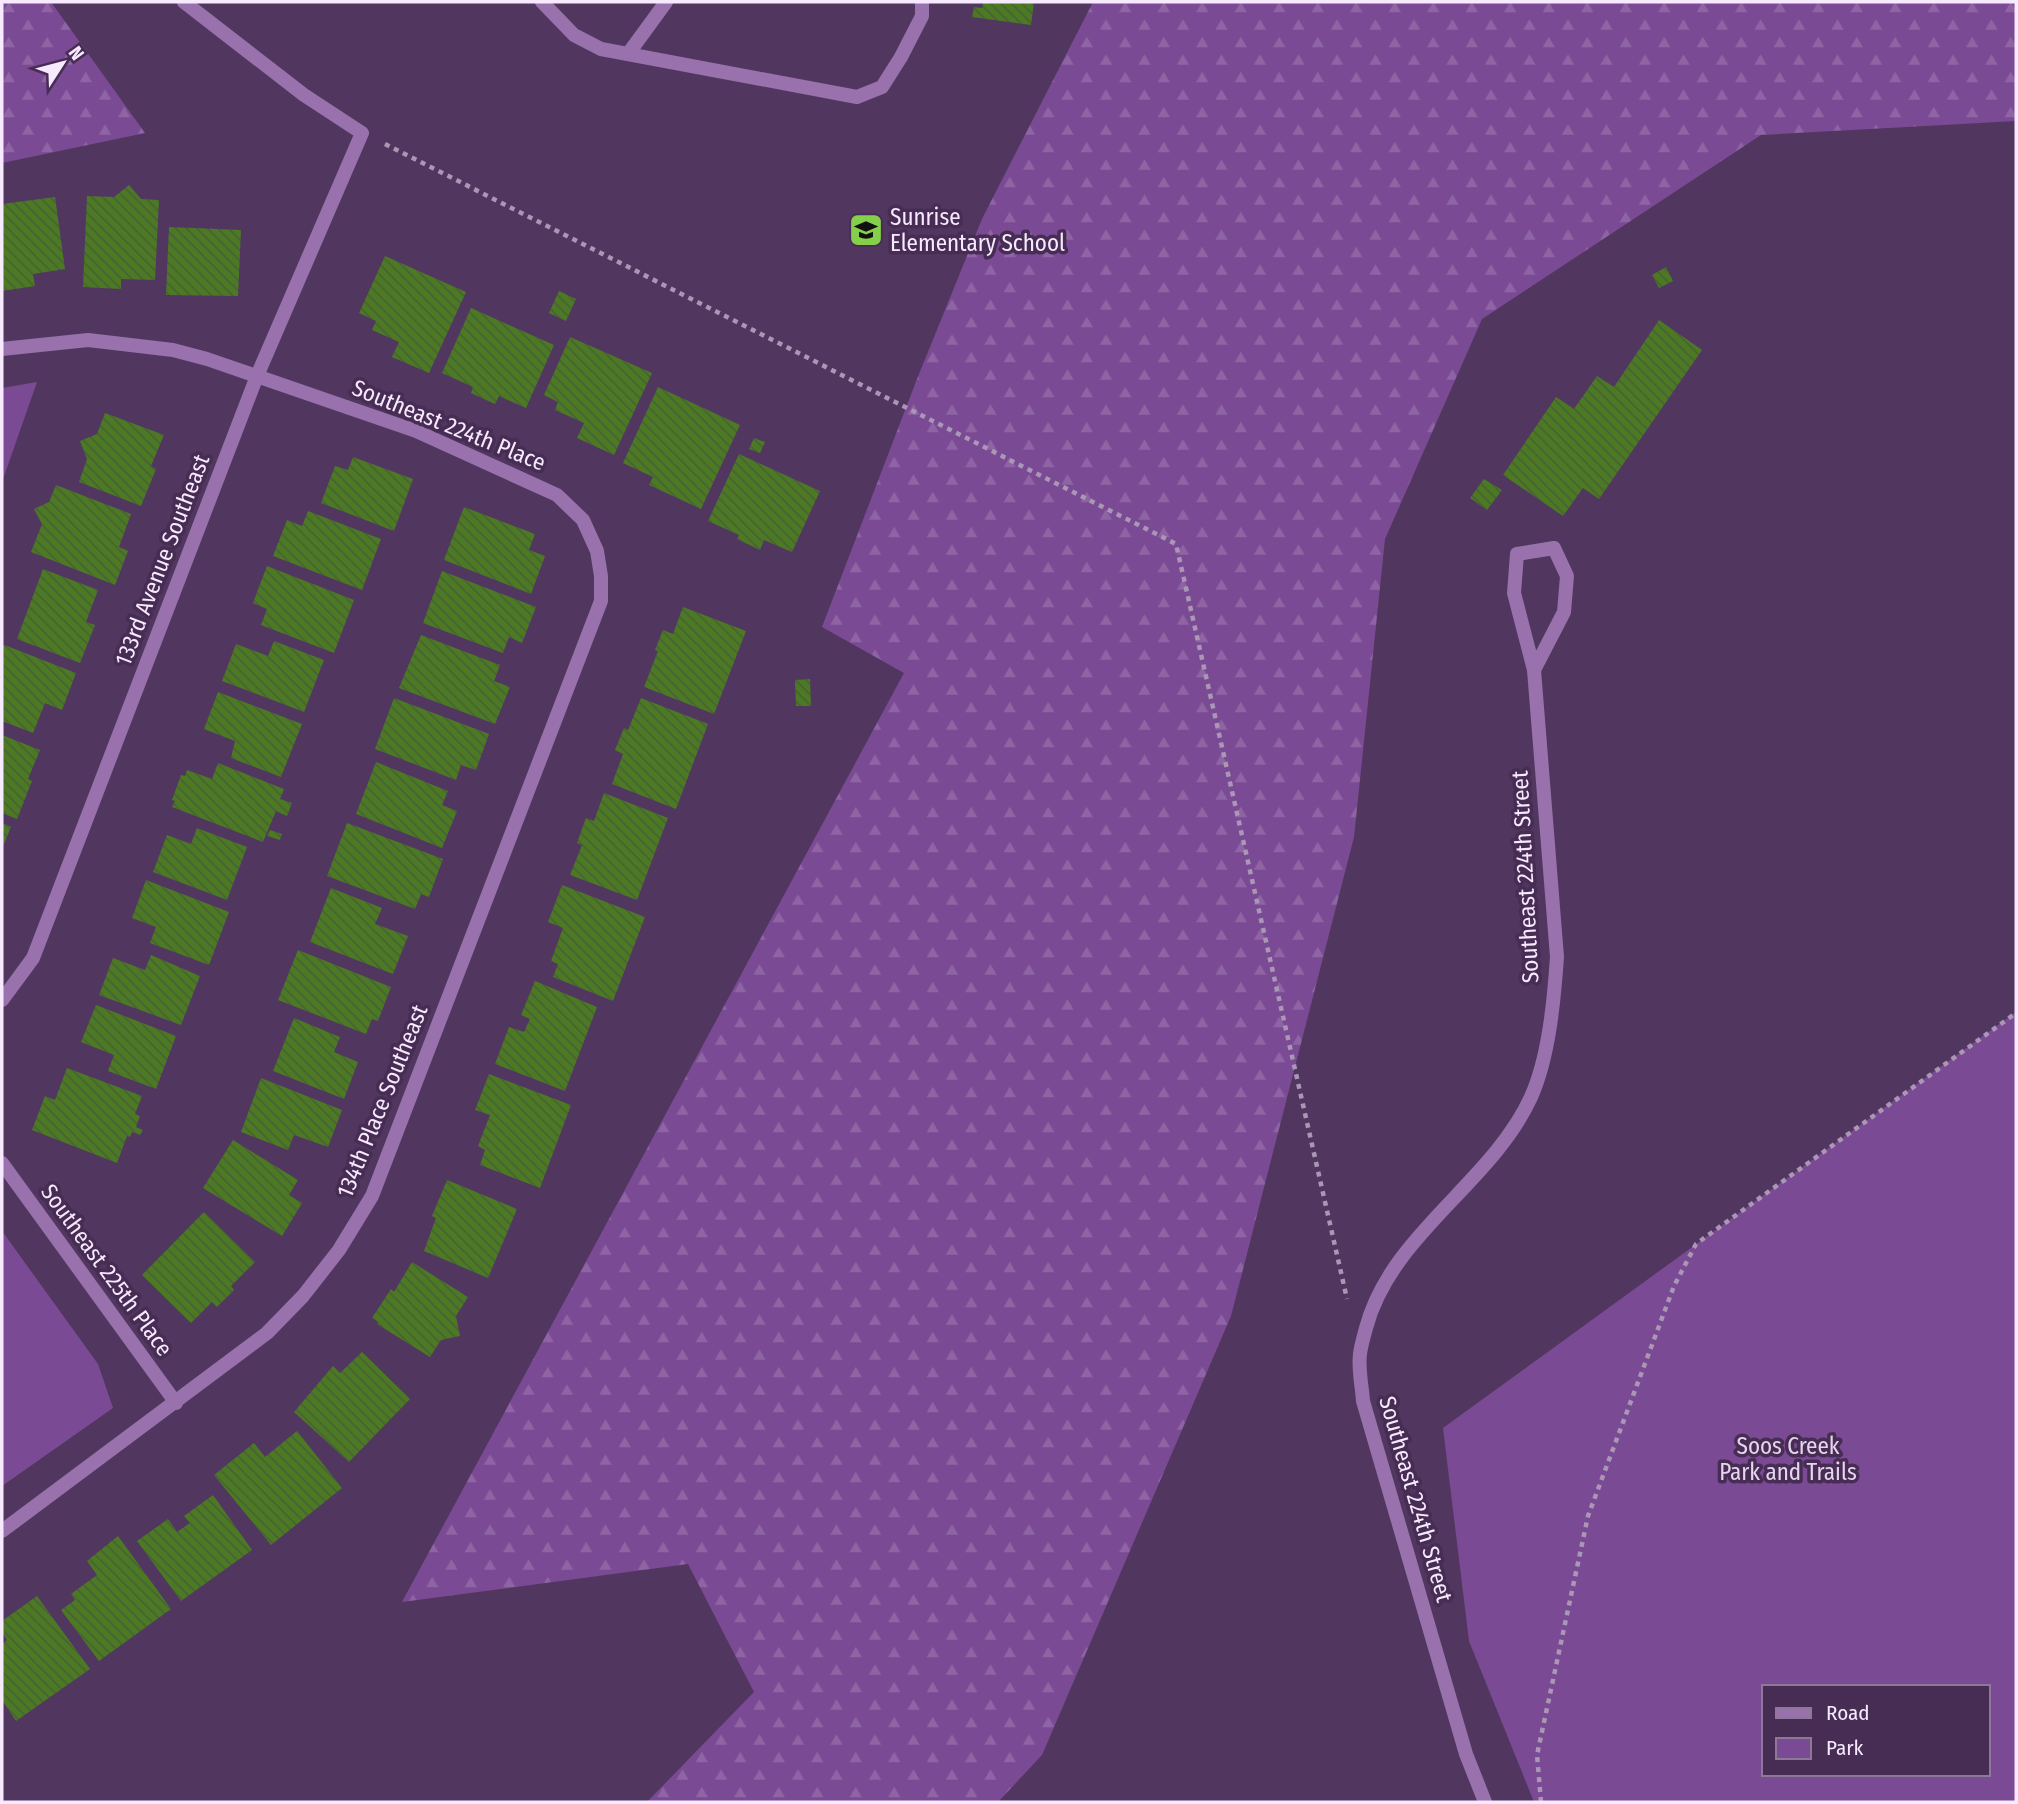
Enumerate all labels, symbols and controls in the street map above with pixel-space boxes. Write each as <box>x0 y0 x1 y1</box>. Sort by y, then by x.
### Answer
north arrow <box>28 28 98 98</box>
text: N <box>64 42 89 65</box>
place label: Sunrise Elementary School <box>890 203 1065 257</box>
school or university icon: Sunrise Elementary School <box>847 211 885 249</box>
street label: Southeast 224th Place <box>348 373 550 477</box>
street label: 133rd Avenue Southeast <box>109 450 215 670</box>
street label: Southeast 224th Street <box>1505 770 1545 984</box>
street label: 134th Place Southeast <box>331 1000 434 1201</box>
street label: Southeast 225th Place <box>35 1179 179 1361</box>
street label: Southeast 224th Street <box>1373 1393 1459 1606</box>
park label: Soos Creek Park and Trails <box>1719 1432 1857 1486</box>
legend <box>1762 1685 1990 1776</box>
text: Road <box>1826 1700 1870 1726</box>
text: Park <box>1826 1735 1864 1761</box>

